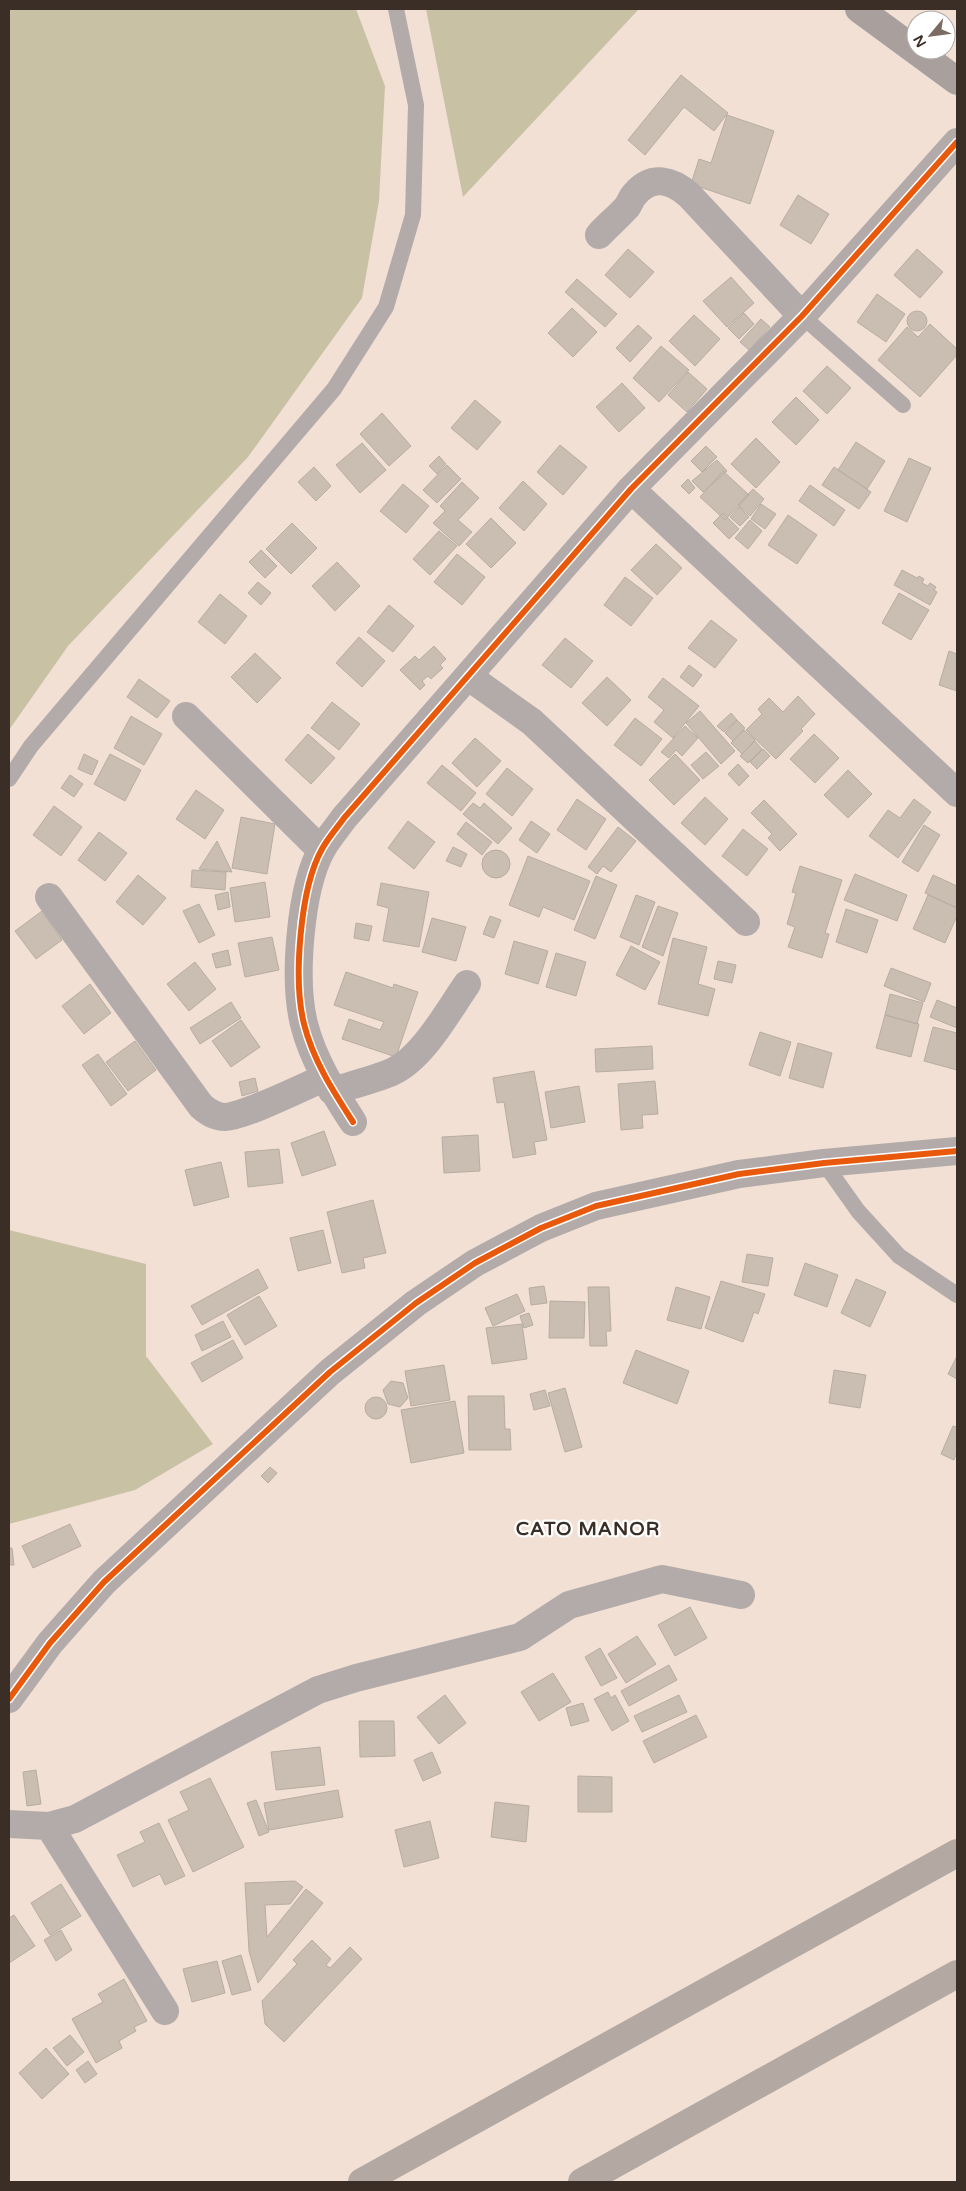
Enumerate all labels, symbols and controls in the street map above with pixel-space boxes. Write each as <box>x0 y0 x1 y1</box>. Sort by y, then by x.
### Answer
north arrow <box>906 10 956 60</box>
text: N <box>910 32 930 50</box>
district label: CATO MANOR <box>516 1518 660 1540</box>

